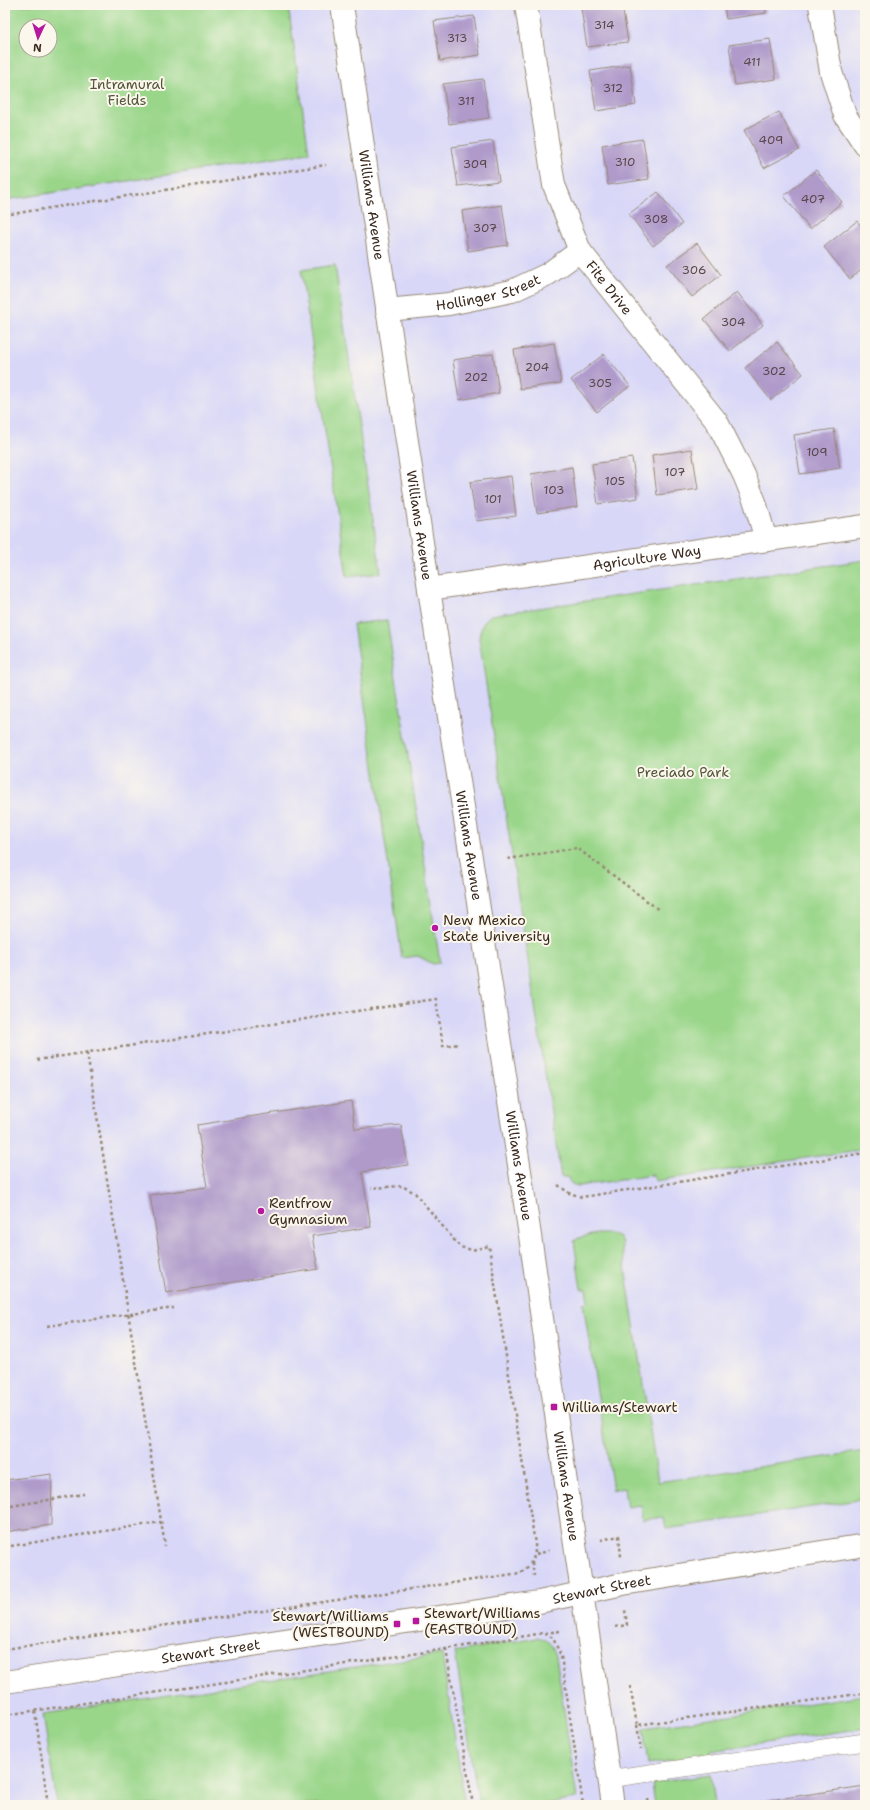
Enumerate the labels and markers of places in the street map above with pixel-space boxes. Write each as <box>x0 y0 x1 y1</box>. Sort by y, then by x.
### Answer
place label: New Mexico State University <box>443 911 550 945</box>
marker: New Mexico State University <box>430 923 440 933</box>
place label: Rentfrow Gymnasium <box>269 1194 347 1228</box>
marker: Rentfrow Gymnasium <box>256 1206 266 1216</box>
place label: Williams/Stewart <box>562 1398 678 1416</box>
marker: Williams/Stewart <box>549 1402 559 1412</box>
place label: Stewart/Williams (EASTBOUND) <box>424 1604 540 1638</box>
place label: Stewart/Williams (WESTBOUND) <box>273 1607 389 1641</box>
marker: Stewart/Williams (EASTBOUND) <box>411 1616 421 1626</box>
marker: Stewart/Williams (WESTBOUND) <box>392 1619 402 1629</box>

